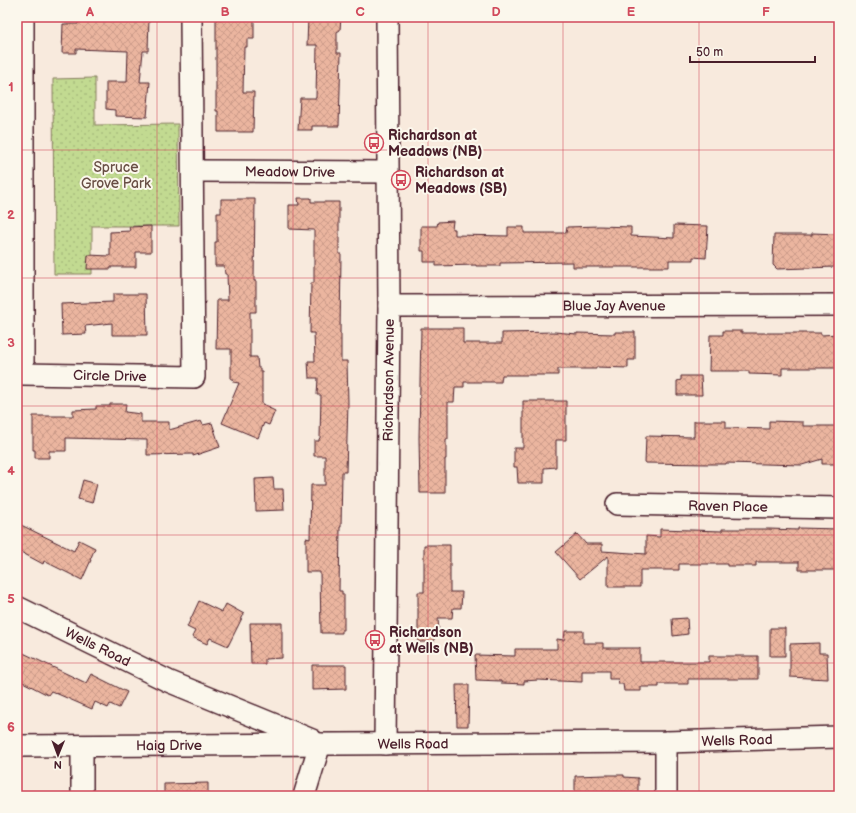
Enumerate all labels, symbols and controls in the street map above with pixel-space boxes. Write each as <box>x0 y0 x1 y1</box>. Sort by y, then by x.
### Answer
text: A <box>85 4 94 20</box>
text: B <box>220 4 230 20</box>
text: C <box>355 4 365 20</box>
text: D <box>491 4 501 20</box>
text: E <box>627 4 636 20</box>
text: F <box>762 4 770 20</box>
scale bar <box>690 38 815 64</box>
text: 50 m <box>696 45 723 60</box>
text: 1 <box>8 79 14 95</box>
place label: Richardson at Meadows (NB) <box>388 127 483 160</box>
bus stop icon: Richardson at Meadows (NB) <box>363 132 385 154</box>
park label: Spruce Grove Park <box>81 159 151 192</box>
street label: Meadow Drive <box>245 163 335 180</box>
place label: Richardson at Meadows (SB) <box>415 164 508 197</box>
bus stop icon: Richardson at Meadows (SB) <box>390 169 412 191</box>
text: 2 <box>7 207 15 223</box>
street label: Blue Jay Avenue <box>562 297 666 314</box>
street label: Richardson Avenue <box>379 319 397 442</box>
text: 3 <box>7 335 15 351</box>
street label: Circle Drive <box>73 366 147 385</box>
text: 4 <box>7 463 15 479</box>
street label: Raven Place <box>688 497 768 515</box>
text: 5 <box>7 591 15 607</box>
street label: Wells Road <box>62 623 134 670</box>
place label: Richardson at Wells (NB) <box>389 624 474 657</box>
bus stop icon: Richardson at Wells (NB) <box>364 629 386 651</box>
text: 6 <box>7 719 15 735</box>
street label: Wells Road <box>701 730 773 749</box>
north arrow <box>38 735 78 775</box>
street label: Wells Road <box>377 735 449 752</box>
street label: Haig Drive <box>136 736 202 754</box>
text: N <box>54 758 62 771</box>

